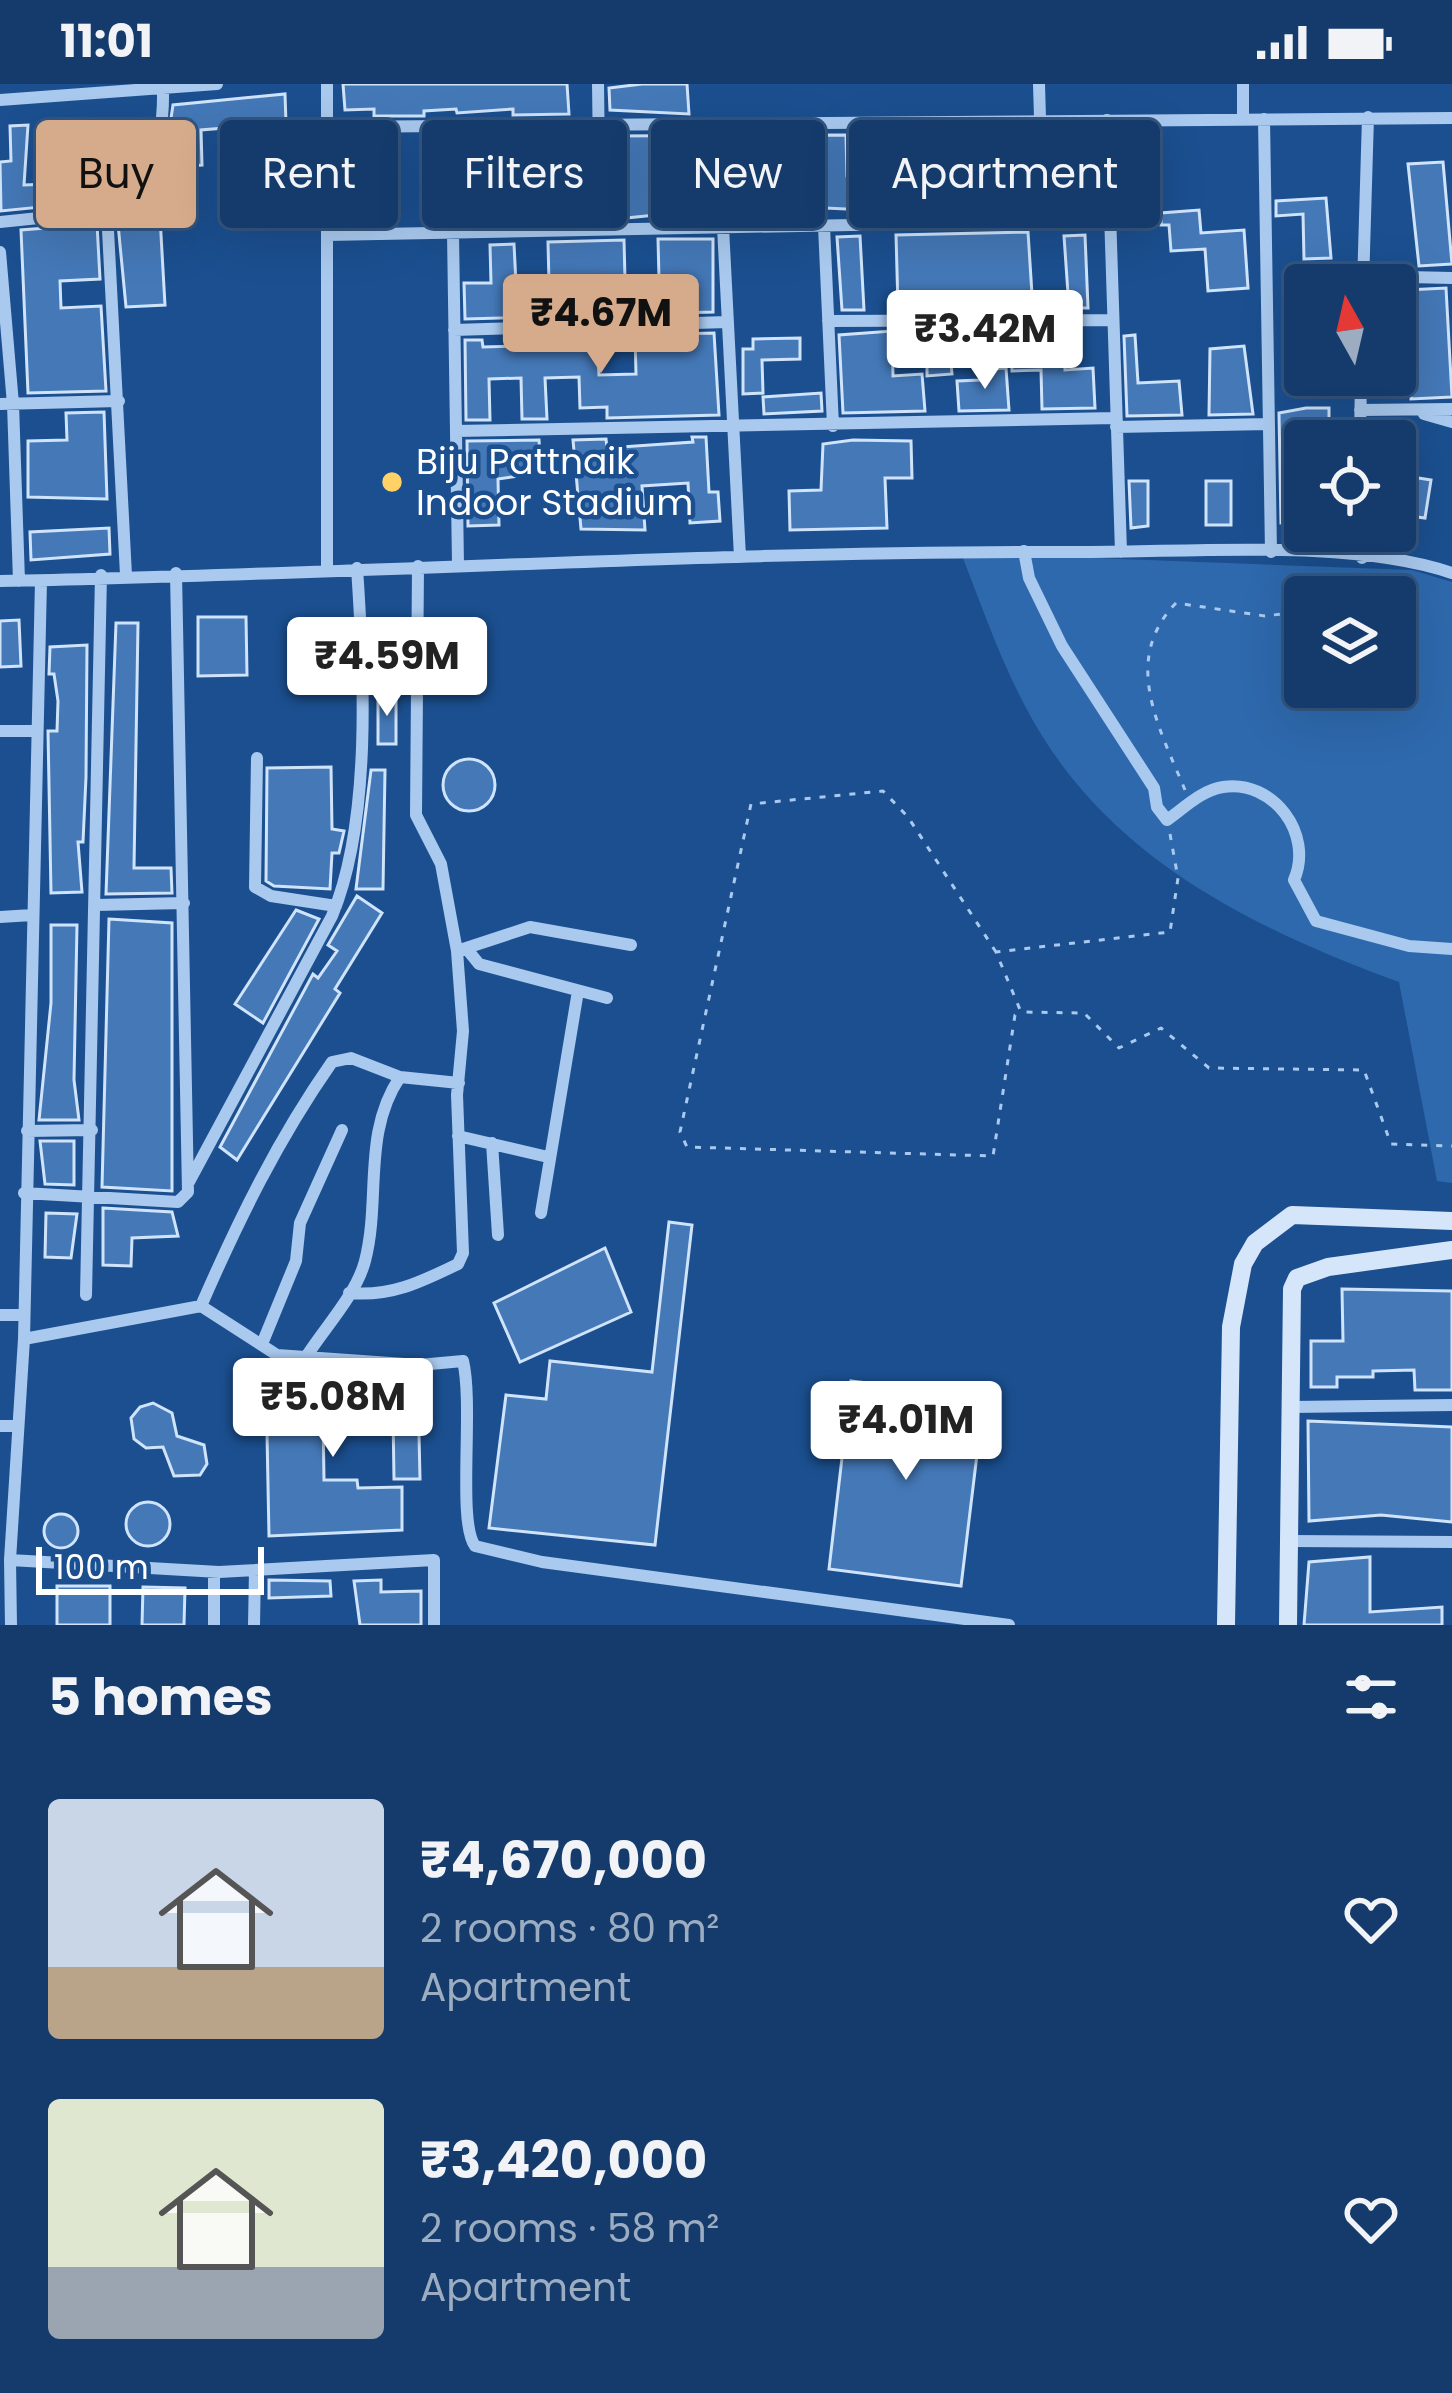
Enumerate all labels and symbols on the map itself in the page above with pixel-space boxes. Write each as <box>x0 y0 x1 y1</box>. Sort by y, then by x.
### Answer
north arrow <box>1284 264 1416 396</box>
pin: ₹4.67M <box>503 274 699 376</box>
pin: ₹3.42M <box>887 290 1083 392</box>
place label: Biju Pattnaik Indoor Stadium <box>416 436 693 528</box>
marker: Biju Pattnaik Indoor Stadium <box>379 469 405 495</box>
pin: ₹4.59M <box>289 617 485 719</box>
pin: ₹5.08M <box>235 1358 431 1460</box>
pin: ₹4.01M <box>808 1381 1004 1483</box>
scale bar <box>36 1541 264 1594</box>

